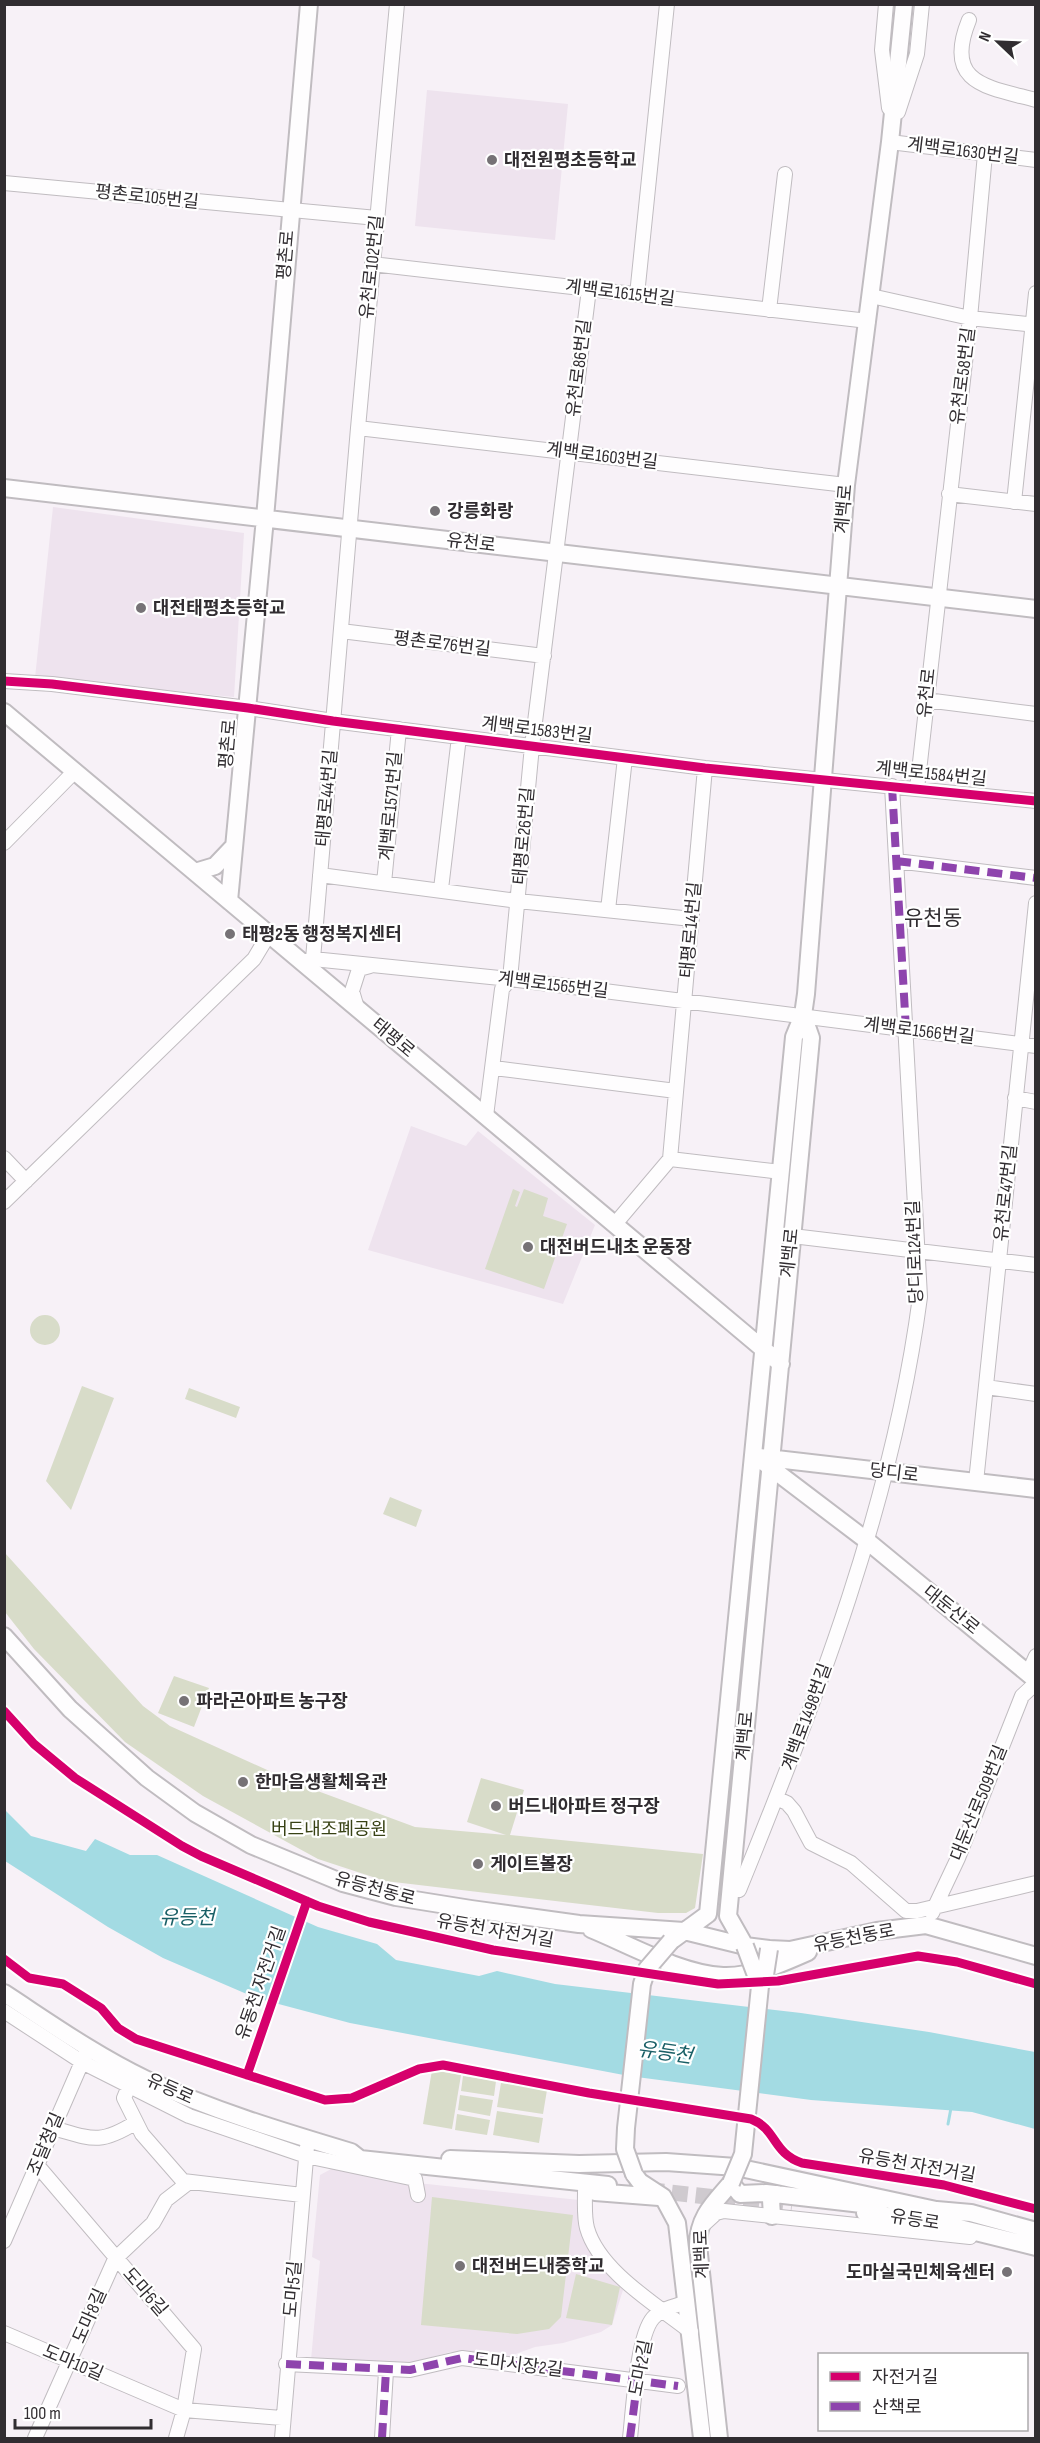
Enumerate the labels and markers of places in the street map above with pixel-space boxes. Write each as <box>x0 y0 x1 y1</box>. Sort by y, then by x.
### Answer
place label: 대전원평초등학교 <box>504 150 636 171</box>
marker: 대전원평초등학교 <box>485 153 499 167</box>
place label: 강릉화랑 <box>447 501 514 522</box>
marker: 강릉화랑 <box>428 504 442 518</box>
place label: 대전태평초등학교 <box>153 598 285 619</box>
marker: 대전태평초등학교 <box>134 601 148 615</box>
place label: 태평2동 행정복지센터 <box>242 924 402 945</box>
marker: 태평2동 행정복지센터 <box>223 927 237 941</box>
place label: 대전버드내초 운동장 <box>540 1237 692 1258</box>
marker: 대전버드내초 운동장 <box>521 1240 535 1254</box>
place label: 파라곤아파트 농구장 <box>196 1691 348 1712</box>
marker: 파라곤아파트 농구장 <box>177 1694 191 1708</box>
place label: 한마음생활체육관 <box>255 1772 388 1793</box>
marker: 한마음생활체육관 <box>236 1775 250 1789</box>
place label: 버드내아파트 정구장 <box>508 1796 660 1817</box>
marker: 버드내아파트 정구장 <box>489 1799 503 1813</box>
place label: 게이트볼장 <box>490 1854 573 1875</box>
marker: 게이트볼장 <box>471 1857 485 1871</box>
place label: 대전버드내중학교 <box>472 2256 604 2277</box>
marker: 대전버드내중학교 <box>453 2259 467 2273</box>
place label: 도마실국민체육센터 <box>846 2262 995 2283</box>
marker: 도마실국민체육센터 <box>1000 2265 1014 2279</box>

